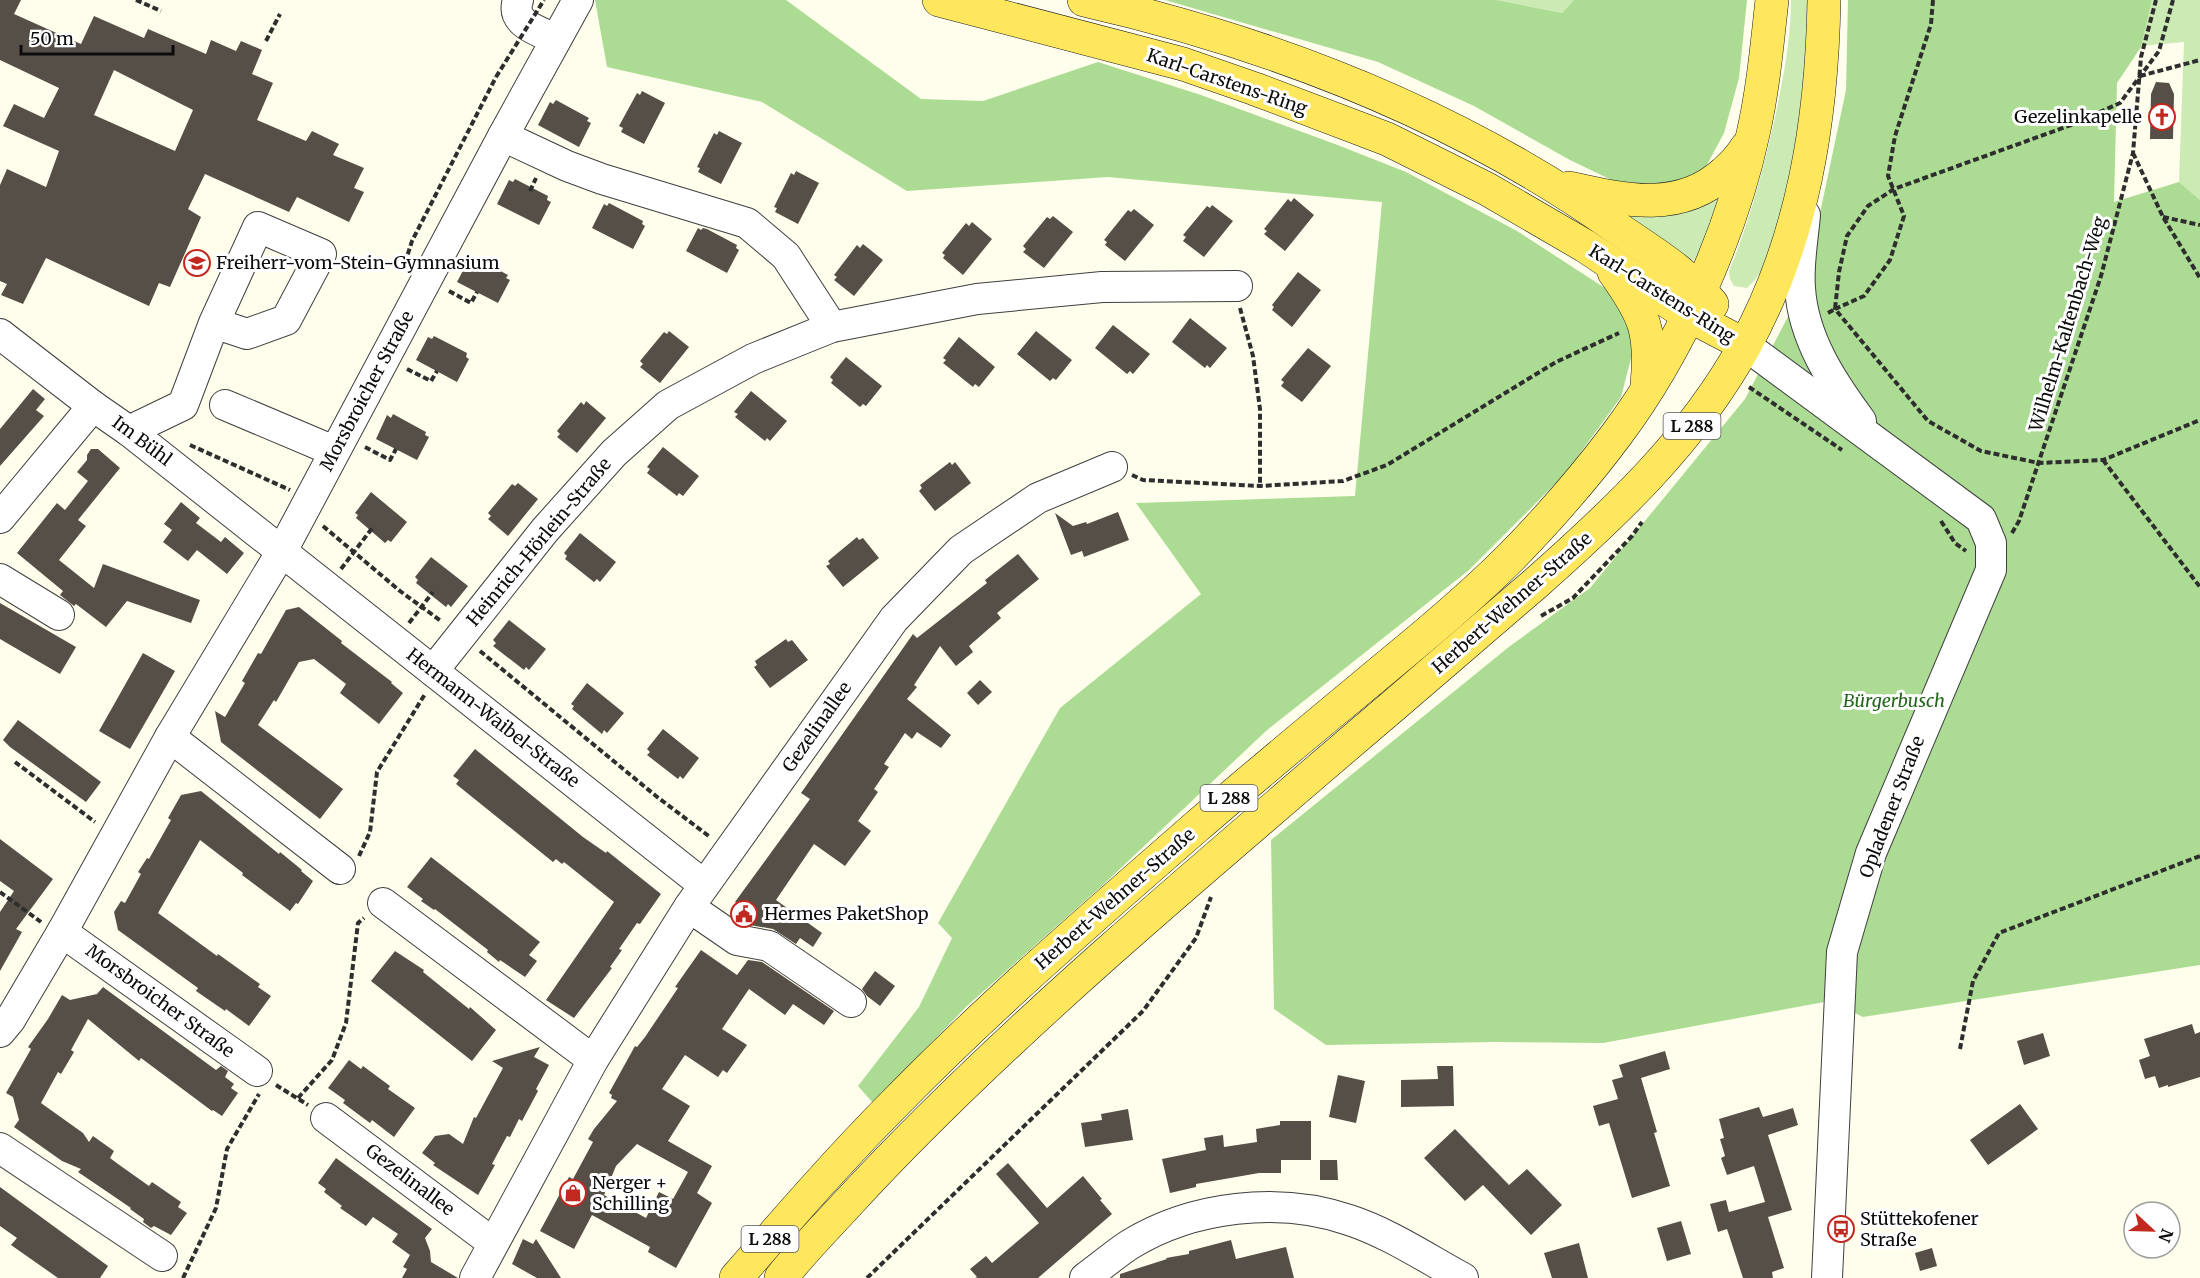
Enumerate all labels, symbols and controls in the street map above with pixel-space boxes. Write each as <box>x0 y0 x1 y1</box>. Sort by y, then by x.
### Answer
scale bar <box>21 18 172 56</box>
text: 50 m <box>30 27 74 50</box>
street label: Karl-Carstens-Ring <box>1144 43 1310 120</box>
church icon: Gezelinkapelle <box>2147 102 2177 132</box>
place label: Gezelinkapelle <box>2014 105 2142 128</box>
street label: Wilhelm-Kaltenbach-Weg <box>2024 213 2111 435</box>
street label: Karl-Carstens-Ring <box>1585 239 1740 348</box>
school or university icon: Freiherr-vom-Stein-Gymnasium <box>182 248 212 278</box>
place label: Freiherr-vom-Stein-Gymnasium <box>216 251 500 274</box>
street label: Morsbroicher Straße <box>315 307 419 475</box>
street label: Im Bühl <box>108 411 177 471</box>
road number: L 288 <box>1664 413 1720 439</box>
street label: Heinrich-Hörlein-Straße <box>461 453 616 631</box>
street label: Herbert-Wehner-Straße <box>1427 527 1596 678</box>
street label: Hermann-Waibel-Straße <box>402 643 584 792</box>
street label: Gezelinallee <box>777 677 856 776</box>
park label: Bürgerbusch <box>1843 689 1945 712</box>
street label: Opladener Straße <box>1854 733 1929 881</box>
road number: L 288 <box>1200 785 1258 811</box>
street label: Herbert-Wehner-Straße <box>1030 823 1199 974</box>
public building icon: Hermes PaketShop <box>729 899 759 929</box>
place label: Hermes PaketShop <box>764 902 928 925</box>
street label: Morsbroicher Straße <box>81 939 239 1062</box>
street label: Gezelinallee <box>361 1139 459 1221</box>
place label: Nerger + Schilling <box>592 1171 669 1215</box>
shop icon: Nerger + Schilling <box>558 1178 588 1208</box>
north arrow <box>2122 1200 2182 1260</box>
place label: Stüttekofener Straße <box>1860 1207 1979 1251</box>
bus stop icon: Stüttekofener Straße <box>1826 1214 1856 1244</box>
road number: L 288 <box>742 1226 798 1252</box>
text: N <box>2154 1226 2178 1246</box>

